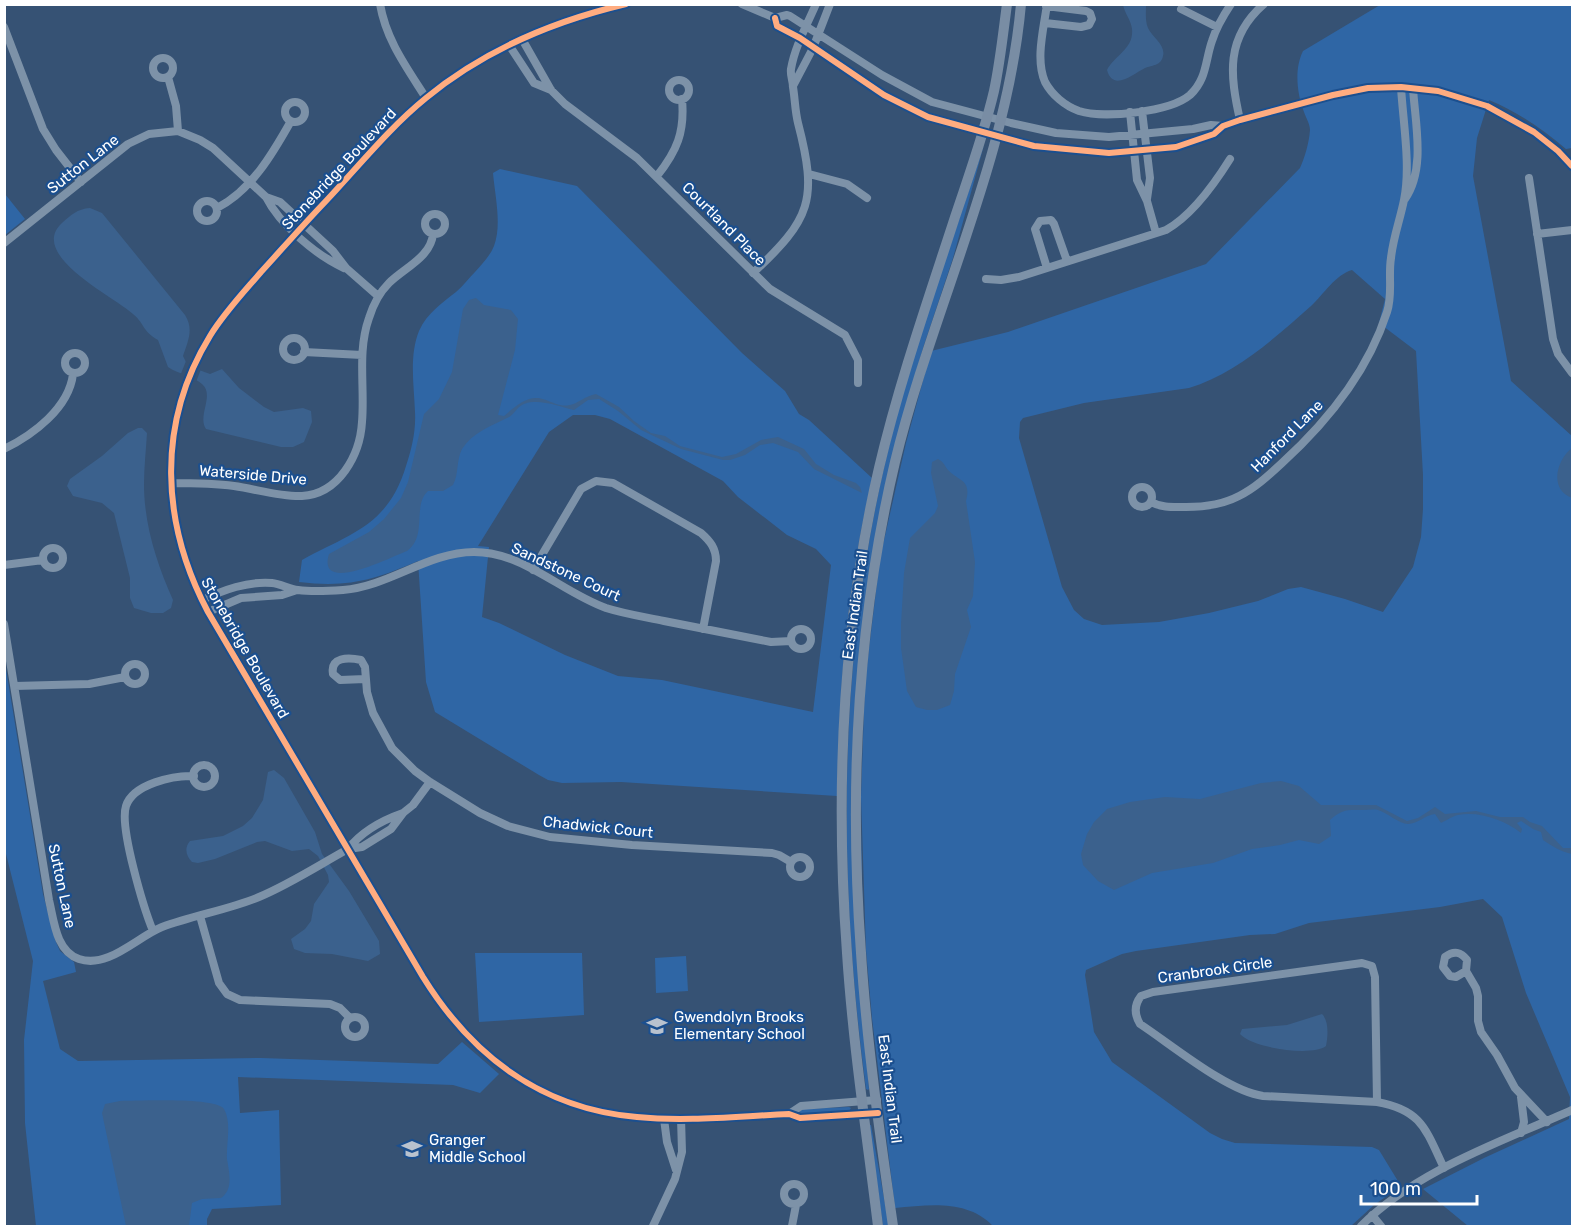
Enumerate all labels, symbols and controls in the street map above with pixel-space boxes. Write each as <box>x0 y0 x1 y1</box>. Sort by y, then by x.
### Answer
street label: Stonebridge Boulevard <box>278 104 400 234</box>
street label: Sutton Lane <box>44 131 122 197</box>
street label: Courtland Place <box>678 178 770 270</box>
street label: Hanford Lane <box>1247 396 1327 476</box>
street label: Waterside Drive <box>198 461 308 489</box>
street label: Sandstone Court <box>509 539 623 605</box>
street label: East Indian Trail <box>838 549 872 661</box>
street label: Stonebridge Boulevard <box>197 574 293 722</box>
street label: Chadwick Court <box>542 812 654 842</box>
street label: Sutton Lane <box>44 842 80 930</box>
street label: Cranbrook Circle <box>1157 953 1273 987</box>
place label: Gwendolyn Brooks Elementary School <box>674 1008 805 1043</box>
school or university icon: Gwendolyn Brooks Elementary School <box>645 1014 669 1038</box>
street label: East Indian Trail <box>874 1034 906 1144</box>
place label: Granger Middle School <box>429 1131 526 1166</box>
school or university icon: Granger Middle School <box>400 1137 424 1161</box>
scale bar <box>1361 1168 1476 1206</box>
text: 100 m <box>1370 1178 1421 1200</box>

